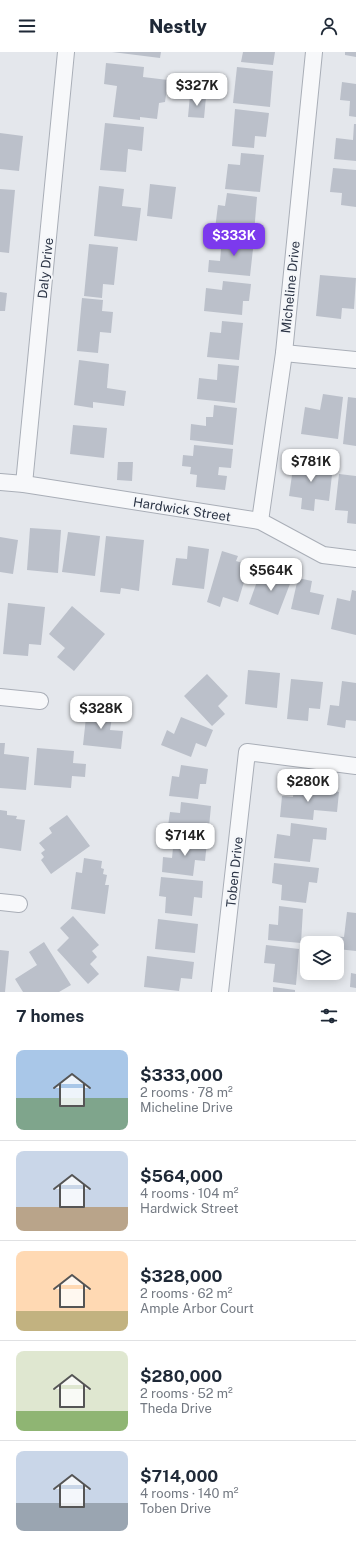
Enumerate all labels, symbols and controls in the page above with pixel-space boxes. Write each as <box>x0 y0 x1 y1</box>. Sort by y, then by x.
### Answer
icon: menu <box>16 15 38 37</box>
icon: person <box>318 15 340 37</box>
text: Nestly <box>149 16 207 37</box>
pin: $327K <box>169 73 225 107</box>
text: $327K <box>175 78 219 93</box>
pin: $333K <box>206 223 262 257</box>
text: $333K <box>212 228 256 243</box>
street label: Daly Drive <box>35 237 56 299</box>
street label: Micheline Drive <box>278 240 303 334</box>
pin: $781K <box>283 449 339 483</box>
text: $781K <box>291 454 331 469</box>
street label: Hardwick Street <box>132 494 232 525</box>
pin: $564K <box>243 558 299 592</box>
text: $564K <box>249 563 293 578</box>
pin: $328K <box>73 696 129 730</box>
text: $328K <box>79 701 123 716</box>
pin: $280K <box>280 769 336 803</box>
text: $280K <box>286 774 330 789</box>
pin: $714K <box>157 823 213 857</box>
text: $714K <box>165 828 205 843</box>
street label: Toben Drive <box>223 836 246 908</box>
map controls <box>300 936 344 980</box>
button: layers <box>300 936 344 980</box>
icon: filters <box>318 1005 340 1027</box>
text: 7 homes <box>16 1006 84 1026</box>
text: $333,000 <box>140 1065 223 1085</box>
icon: home <box>48 1066 96 1114</box>
text: 2 rooms · 78 m² <box>140 1085 233 1100</box>
text: Micheline Drive <box>140 1100 233 1115</box>
text: $564,000 <box>140 1166 223 1186</box>
icon: home <box>48 1167 96 1215</box>
text: 4 rooms · 104 m² <box>140 1186 239 1201</box>
text: Hardwick Street <box>140 1201 239 1216</box>
text: $328,000 <box>140 1266 223 1286</box>
icon: home <box>48 1267 96 1315</box>
text: 2 rooms · 62 m² <box>140 1286 233 1301</box>
text: Ample Arbor Court <box>140 1301 254 1316</box>
text: $280,000 <box>140 1366 222 1386</box>
icon: home <box>48 1367 96 1415</box>
text: 2 rooms · 52 m² <box>140 1386 233 1401</box>
text: Theda Drive <box>140 1401 212 1416</box>
text: $714,000 <box>140 1466 218 1486</box>
icon: home <box>48 1467 96 1515</box>
text: 4 rooms · 140 m² <box>140 1486 239 1501</box>
text: Toben Drive <box>140 1501 211 1516</box>

